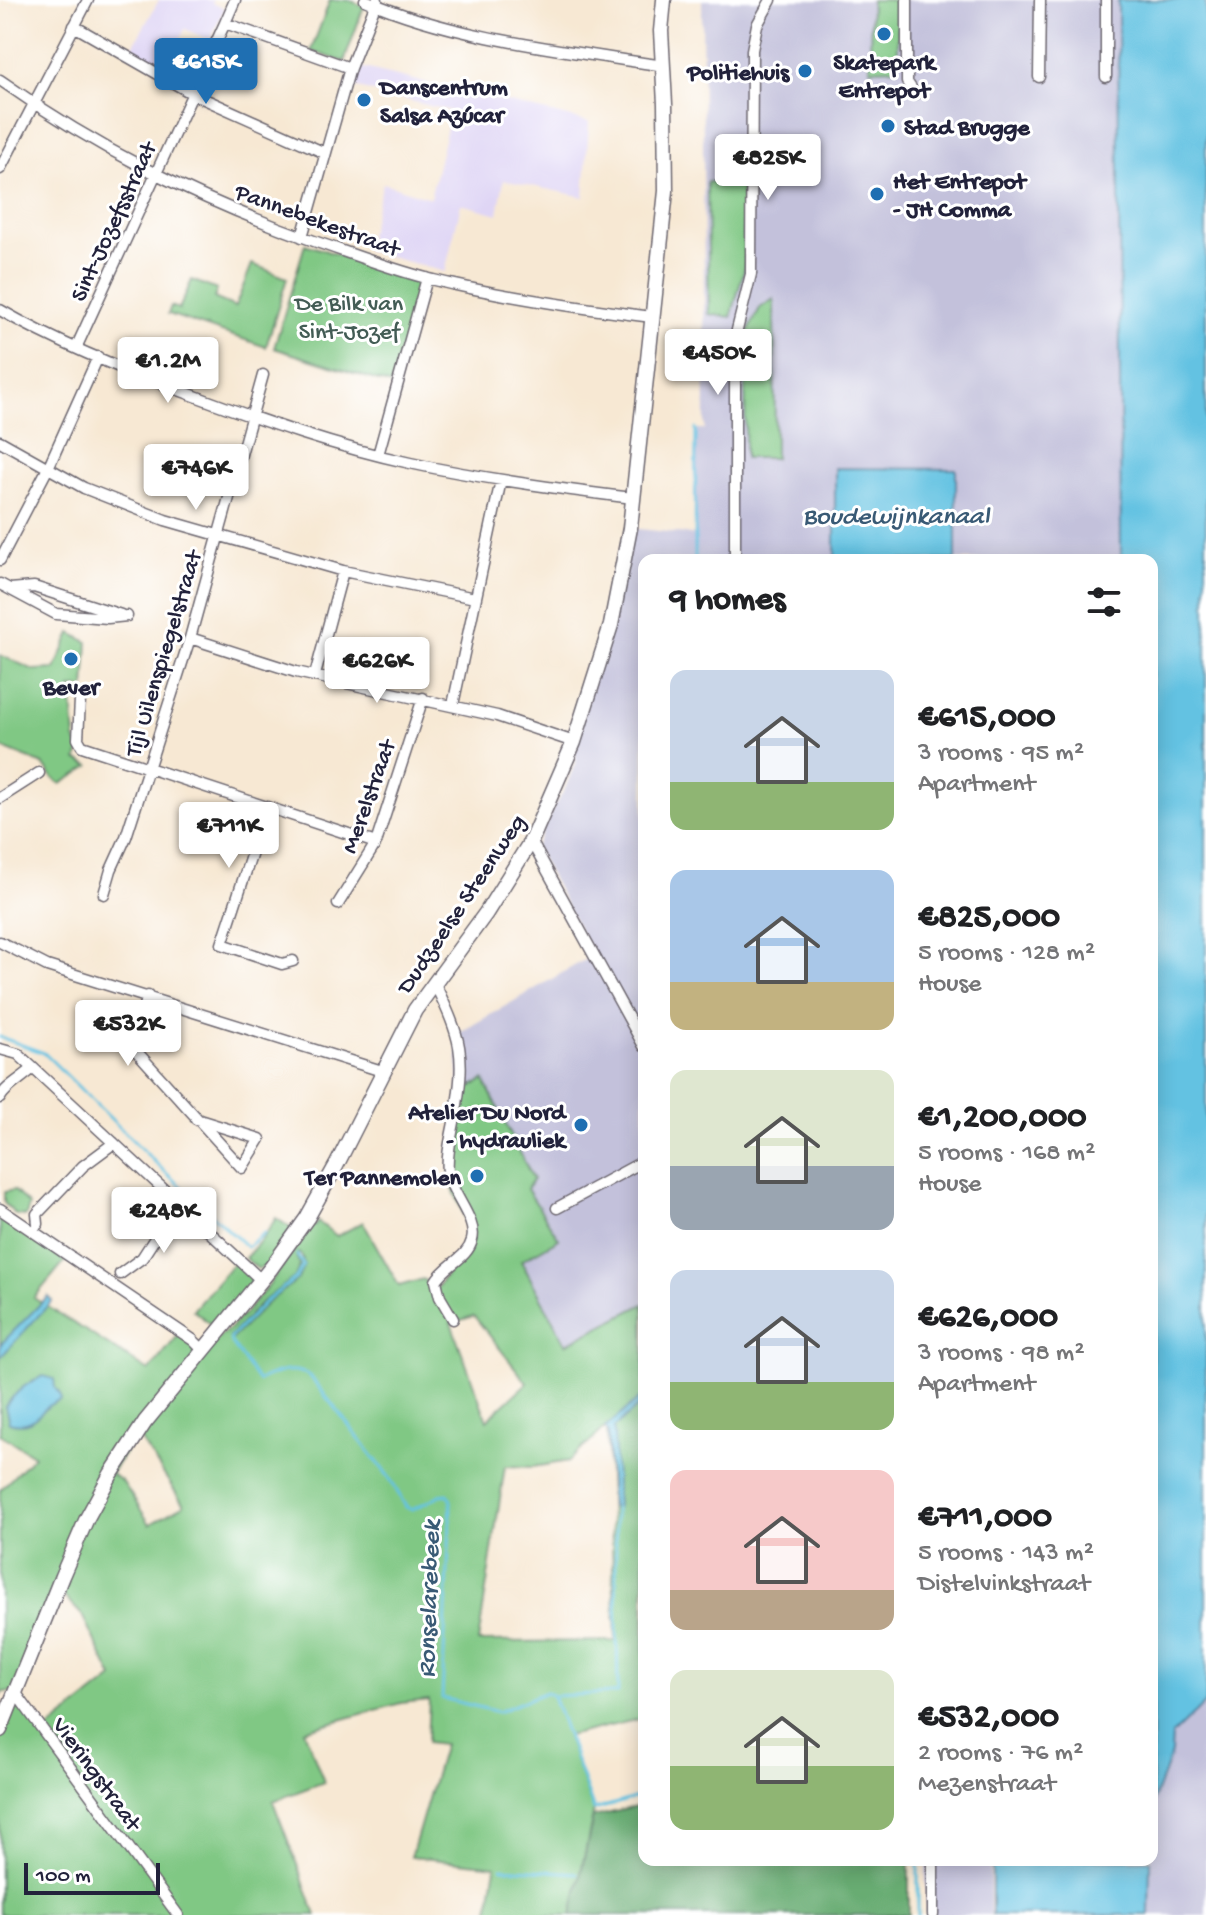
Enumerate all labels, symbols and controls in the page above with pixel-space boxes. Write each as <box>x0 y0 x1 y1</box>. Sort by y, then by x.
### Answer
marker: Skatepark Entrepot <box>875 25 893 43</box>
pin: €615K <box>150 38 262 106</box>
text: €615K <box>172 48 240 79</box>
place label: Skatepark Entrepot <box>833 50 938 107</box>
place label: Politiehuis <box>685 60 790 89</box>
marker: Politiehuis <box>796 62 814 80</box>
place label: Danscentrum Salsa Azúcar <box>378 75 508 132</box>
marker: Danscentrum Salsa Azúcar <box>355 91 373 109</box>
place label: Stad Brugge <box>904 115 1031 144</box>
marker: Stad Brugge <box>879 117 897 135</box>
pin: €825K <box>712 134 824 202</box>
street label: Sint-Jozefsstraat <box>65 136 166 307</box>
text: €825K <box>733 144 803 175</box>
place label: Het Entrepot - JH Comma <box>893 169 1028 226</box>
street label: Pannebekestraat <box>229 179 405 266</box>
marker: Het Entrepot - JH Comma <box>868 185 886 203</box>
park label: De Bilk van Sint-Jozef <box>293 291 404 348</box>
pin: €450K <box>662 329 774 397</box>
pin: €1.2M <box>112 337 224 405</box>
text: €450K <box>683 339 753 370</box>
text: €1.2M <box>136 347 200 378</box>
pin: €746K <box>140 444 252 512</box>
text: €746K <box>162 454 230 485</box>
water label: Boudewijnkanaal <box>803 503 990 534</box>
street label: Tijl Uilenspiegelstraat <box>120 546 211 762</box>
icon: filters <box>1082 580 1126 624</box>
text: 9 homes <box>670 582 785 622</box>
pin: €626K <box>321 637 433 705</box>
text: €626K <box>343 647 411 678</box>
marker: Bever <box>62 650 80 668</box>
place label: Bever <box>42 675 102 704</box>
text: €615,000 <box>918 699 1056 739</box>
icon: home <box>734 702 830 798</box>
street label: Merelstraat <box>336 734 405 858</box>
text: 3 rooms · 95 m² <box>918 739 1084 770</box>
text: Apartment <box>918 770 1035 801</box>
pin: €711K <box>173 802 285 870</box>
street label: Dudzeelse Steenweg <box>391 810 534 1002</box>
text: €711K <box>197 812 261 843</box>
text: €825,000 <box>918 899 1060 939</box>
icon: home <box>734 902 830 998</box>
text: 5 rooms · 128 m² <box>918 939 1095 970</box>
text: House <box>918 970 982 1001</box>
pin: €532K <box>72 1000 184 1068</box>
text: €532K <box>93 1010 163 1041</box>
text: €1,200,000 <box>918 1099 1087 1139</box>
place label: Atelier Du Nord - hydrauliek <box>407 1100 568 1157</box>
icon: home <box>734 1102 830 1198</box>
marker: Atelier Du Nord - hydrauliek <box>572 1116 590 1134</box>
text: 5 rooms · 168 m² <box>918 1139 1095 1170</box>
place label: Ter Pannemolen <box>303 1165 462 1194</box>
marker: Ter Pannemolen <box>468 1167 486 1185</box>
text: House <box>918 1170 982 1201</box>
pin: €248K <box>108 1187 220 1255</box>
text: €248K <box>129 1197 199 1228</box>
text: €626,000 <box>918 1299 1058 1339</box>
icon: home <box>734 1302 830 1398</box>
text: 3 rooms · 98 m² <box>918 1339 1085 1370</box>
text: Apartment <box>918 1370 1035 1401</box>
text: €711,000 <box>918 1499 1052 1539</box>
icon: home <box>734 1502 830 1598</box>
water label: Ronselarebeek <box>413 1518 450 1678</box>
text: 5 rooms · 143 m² <box>918 1539 1094 1570</box>
text: Distelvinkstraat <box>918 1570 1090 1601</box>
text: €532,000 <box>918 1699 1059 1739</box>
icon: home <box>734 1702 830 1798</box>
street label: Vieringstraat <box>44 1712 147 1839</box>
text: 2 rooms · 76 m² <box>918 1739 1083 1770</box>
text: Mezenstraat <box>918 1770 1056 1801</box>
scale bar <box>24 1859 160 1895</box>
text: 100 m <box>36 1864 91 1890</box>

